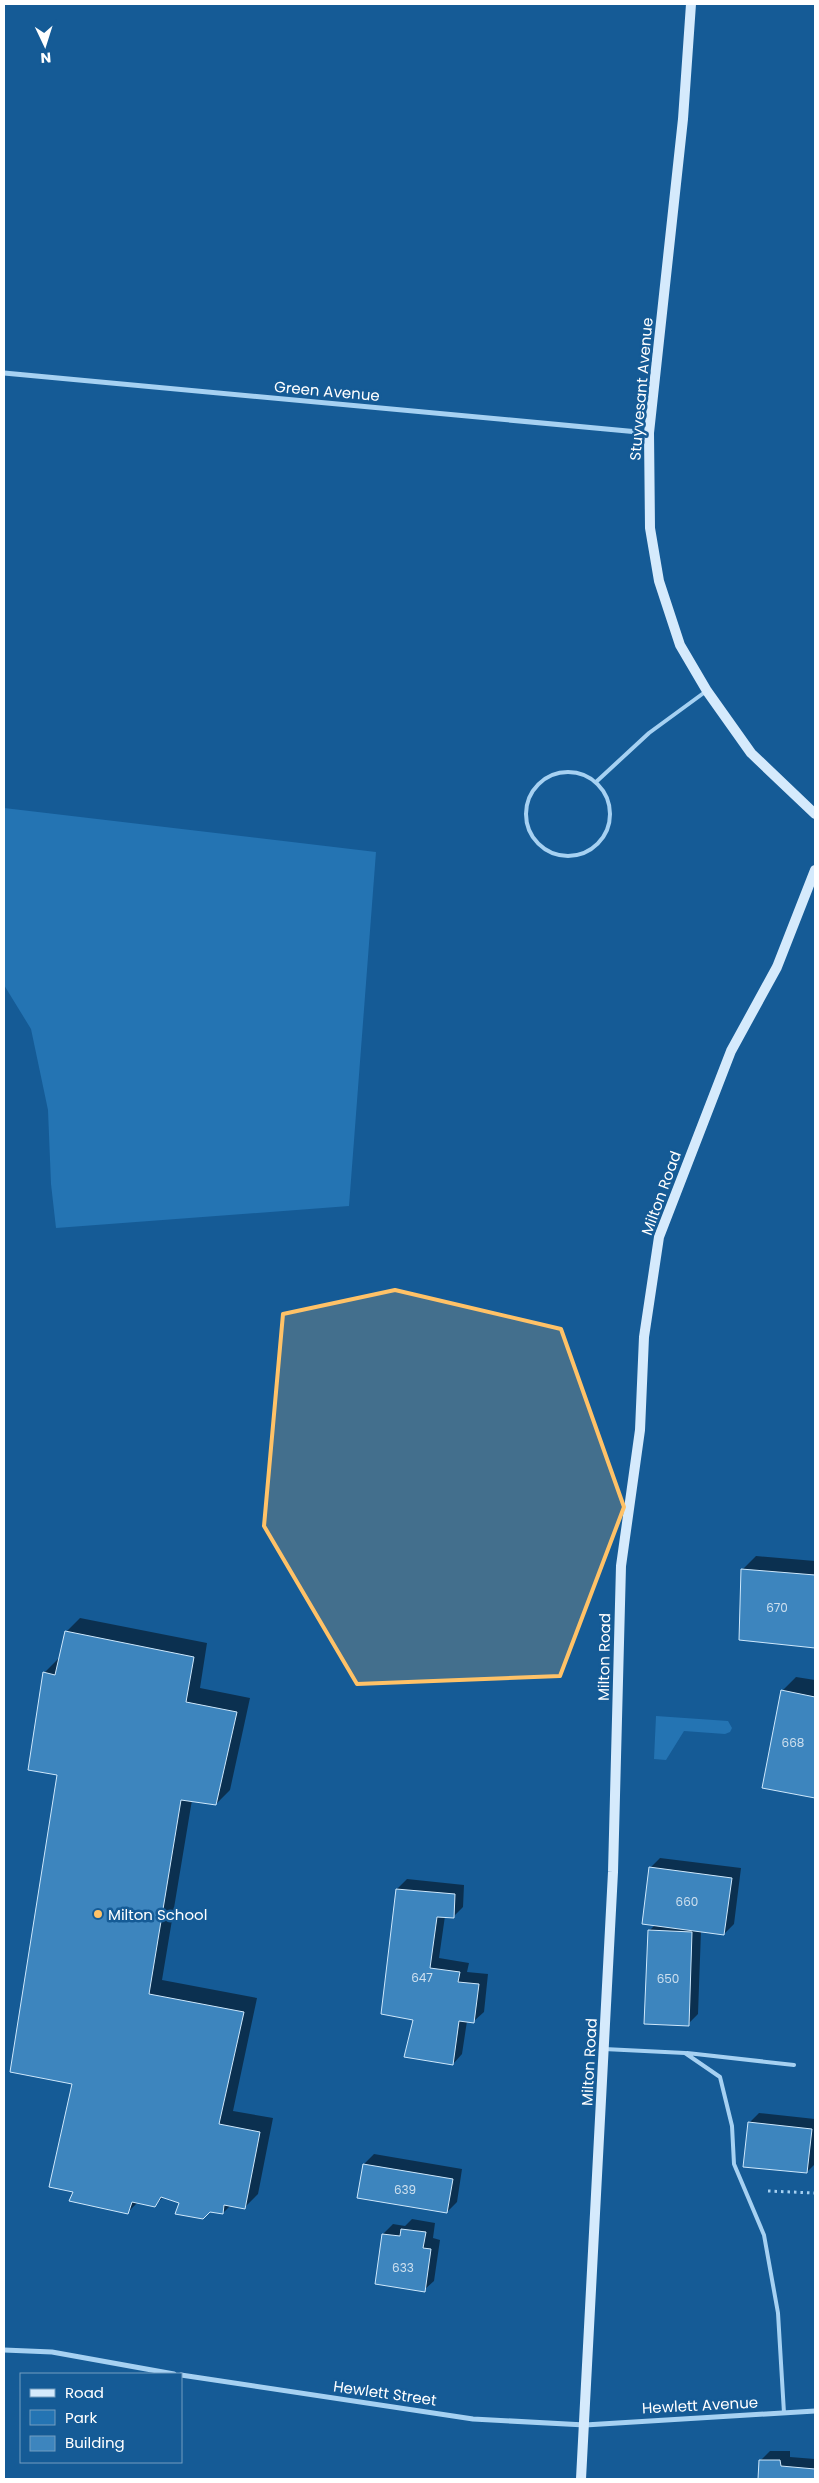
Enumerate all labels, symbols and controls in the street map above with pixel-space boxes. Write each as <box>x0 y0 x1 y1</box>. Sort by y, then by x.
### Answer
north arrow <box>20 20 70 70</box>
text: N <box>40 48 52 68</box>
street label: Stuyvesant Avenue <box>624 317 658 461</box>
street label: Green Avenue <box>273 376 381 406</box>
street label: Milton Road <box>636 1148 686 1238</box>
house number: 670 <box>766 1599 788 1616</box>
street label: Milton Road <box>593 1613 615 1701</box>
house number: 668 <box>782 1734 804 1751</box>
house number: 660 <box>676 1893 698 1910</box>
place label: Milton School <box>108 1904 207 1925</box>
marker: Milton School <box>92 1908 104 1920</box>
house number: 647 <box>411 1969 433 1986</box>
house number: 650 <box>657 1970 679 1987</box>
street label: Milton Road <box>576 2018 602 2106</box>
house number: 639 <box>394 2181 416 2198</box>
house number: 633 <box>392 2259 414 2276</box>
legend <box>20 2373 182 2463</box>
street label: Hewlett Street <box>332 2375 438 2411</box>
text: Road <box>65 2382 104 2403</box>
street label: Hewlett Avenue <box>641 2391 759 2419</box>
text: Park <box>65 2407 97 2428</box>
text: Building <box>65 2432 125 2453</box>

